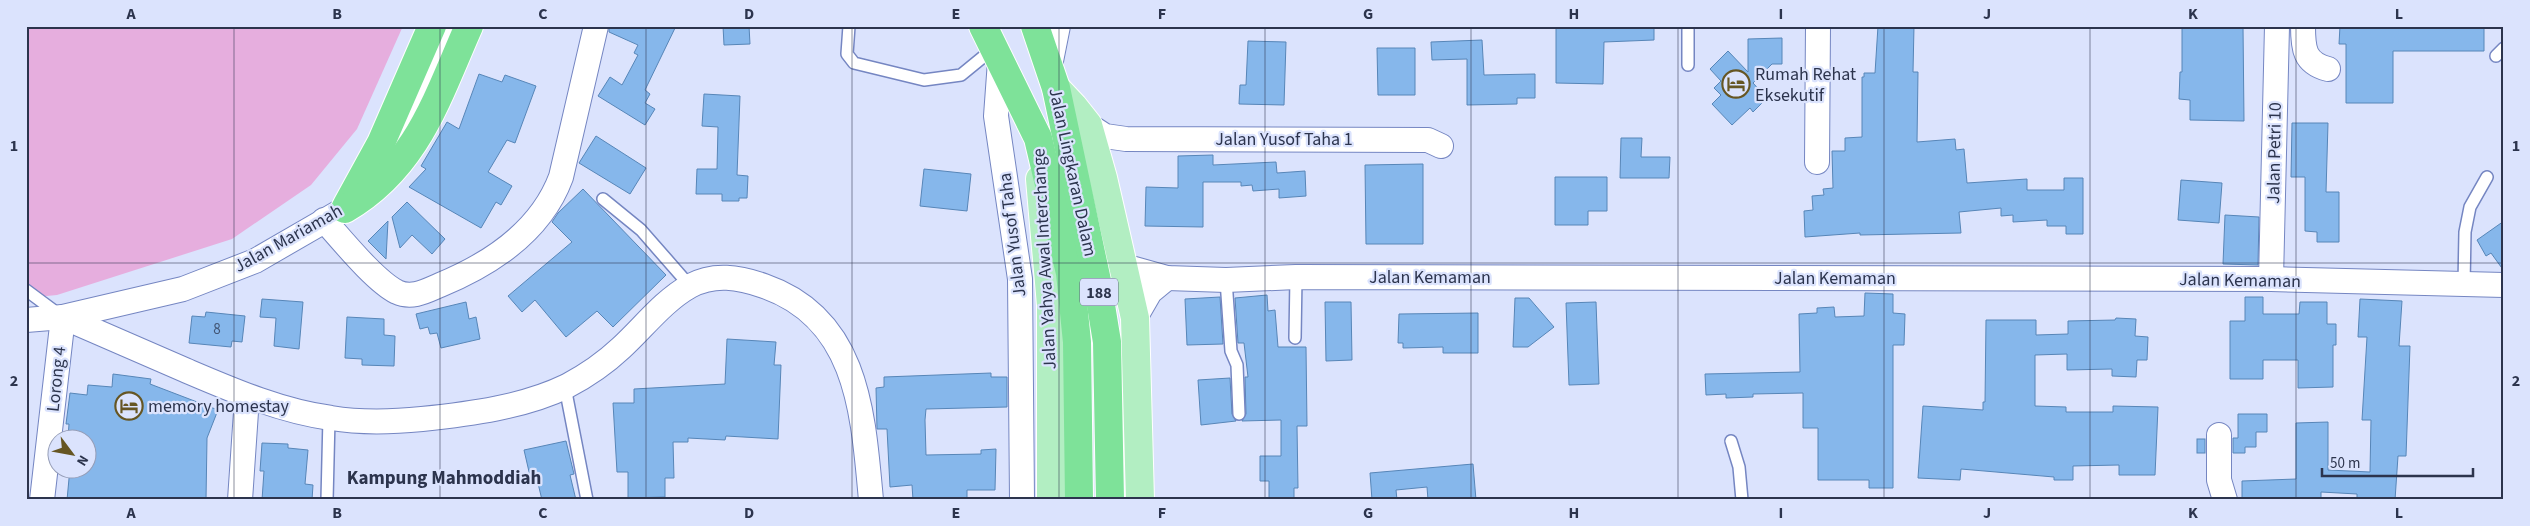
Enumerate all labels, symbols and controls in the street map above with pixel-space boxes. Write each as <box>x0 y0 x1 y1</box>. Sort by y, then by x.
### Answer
text: A <box>125 3 136 25</box>
text: B <box>332 3 342 25</box>
text: C <box>538 3 548 25</box>
text: D <box>744 3 754 25</box>
text: E <box>952 3 960 25</box>
text: F <box>1158 3 1166 25</box>
text: G <box>1363 3 1373 25</box>
text: H <box>1569 3 1579 25</box>
text: I <box>1779 3 1783 25</box>
text: J <box>1983 3 1991 25</box>
text: K <box>2188 3 2198 25</box>
text: L <box>2395 3 2403 25</box>
place label: Rumah Rehat Eksekutif <box>1755 62 1856 108</box>
hotel icon: Rumah Rehat Eksekutif <box>1721 69 1751 99</box>
street label: Jalan Lingkaran Dalam <box>1042 85 1103 259</box>
street label: Jalan Petri 10 <box>2261 102 2288 204</box>
street label: Jalan Yusof Taha 1 <box>1215 127 1353 152</box>
text: 1 <box>10 135 18 157</box>
text: 1 <box>2512 135 2520 157</box>
street label: Jalan Yahya Awal Interchange <box>1026 148 1063 370</box>
street label: Jalan Yusof Taha <box>992 171 1033 298</box>
street label: Jalan Mariamah <box>229 198 347 279</box>
street label: Jalan Kemaman <box>1369 265 1491 290</box>
street label: Jalan Kemaman <box>1774 266 1896 291</box>
street label: Jalan Kemaman <box>2179 267 2301 294</box>
road number: 188 <box>1080 278 1118 306</box>
house number: 8 <box>213 319 221 340</box>
street label: Lorong 4 <box>41 345 72 413</box>
text: 2 <box>10 370 18 392</box>
text: 2 <box>2512 370 2520 392</box>
hotel icon: memory homestay <box>114 391 144 421</box>
place label: memory homestay <box>148 394 290 419</box>
north arrow <box>48 428 98 478</box>
scale bar <box>2322 446 2474 478</box>
text: N <box>71 451 93 470</box>
text: 50 m <box>2330 453 2360 474</box>
district label: Kampung Mahmoddiah <box>347 465 541 492</box>
text: A <box>125 502 136 524</box>
text: B <box>332 502 342 524</box>
text: C <box>538 502 548 524</box>
text: D <box>744 502 754 524</box>
text: E <box>952 502 960 524</box>
text: F <box>1158 502 1166 524</box>
text: G <box>1363 502 1373 524</box>
text: H <box>1569 502 1579 524</box>
text: I <box>1779 502 1783 524</box>
text: J <box>1983 502 1991 524</box>
text: K <box>2188 502 2198 524</box>
text: L <box>2395 502 2403 524</box>

